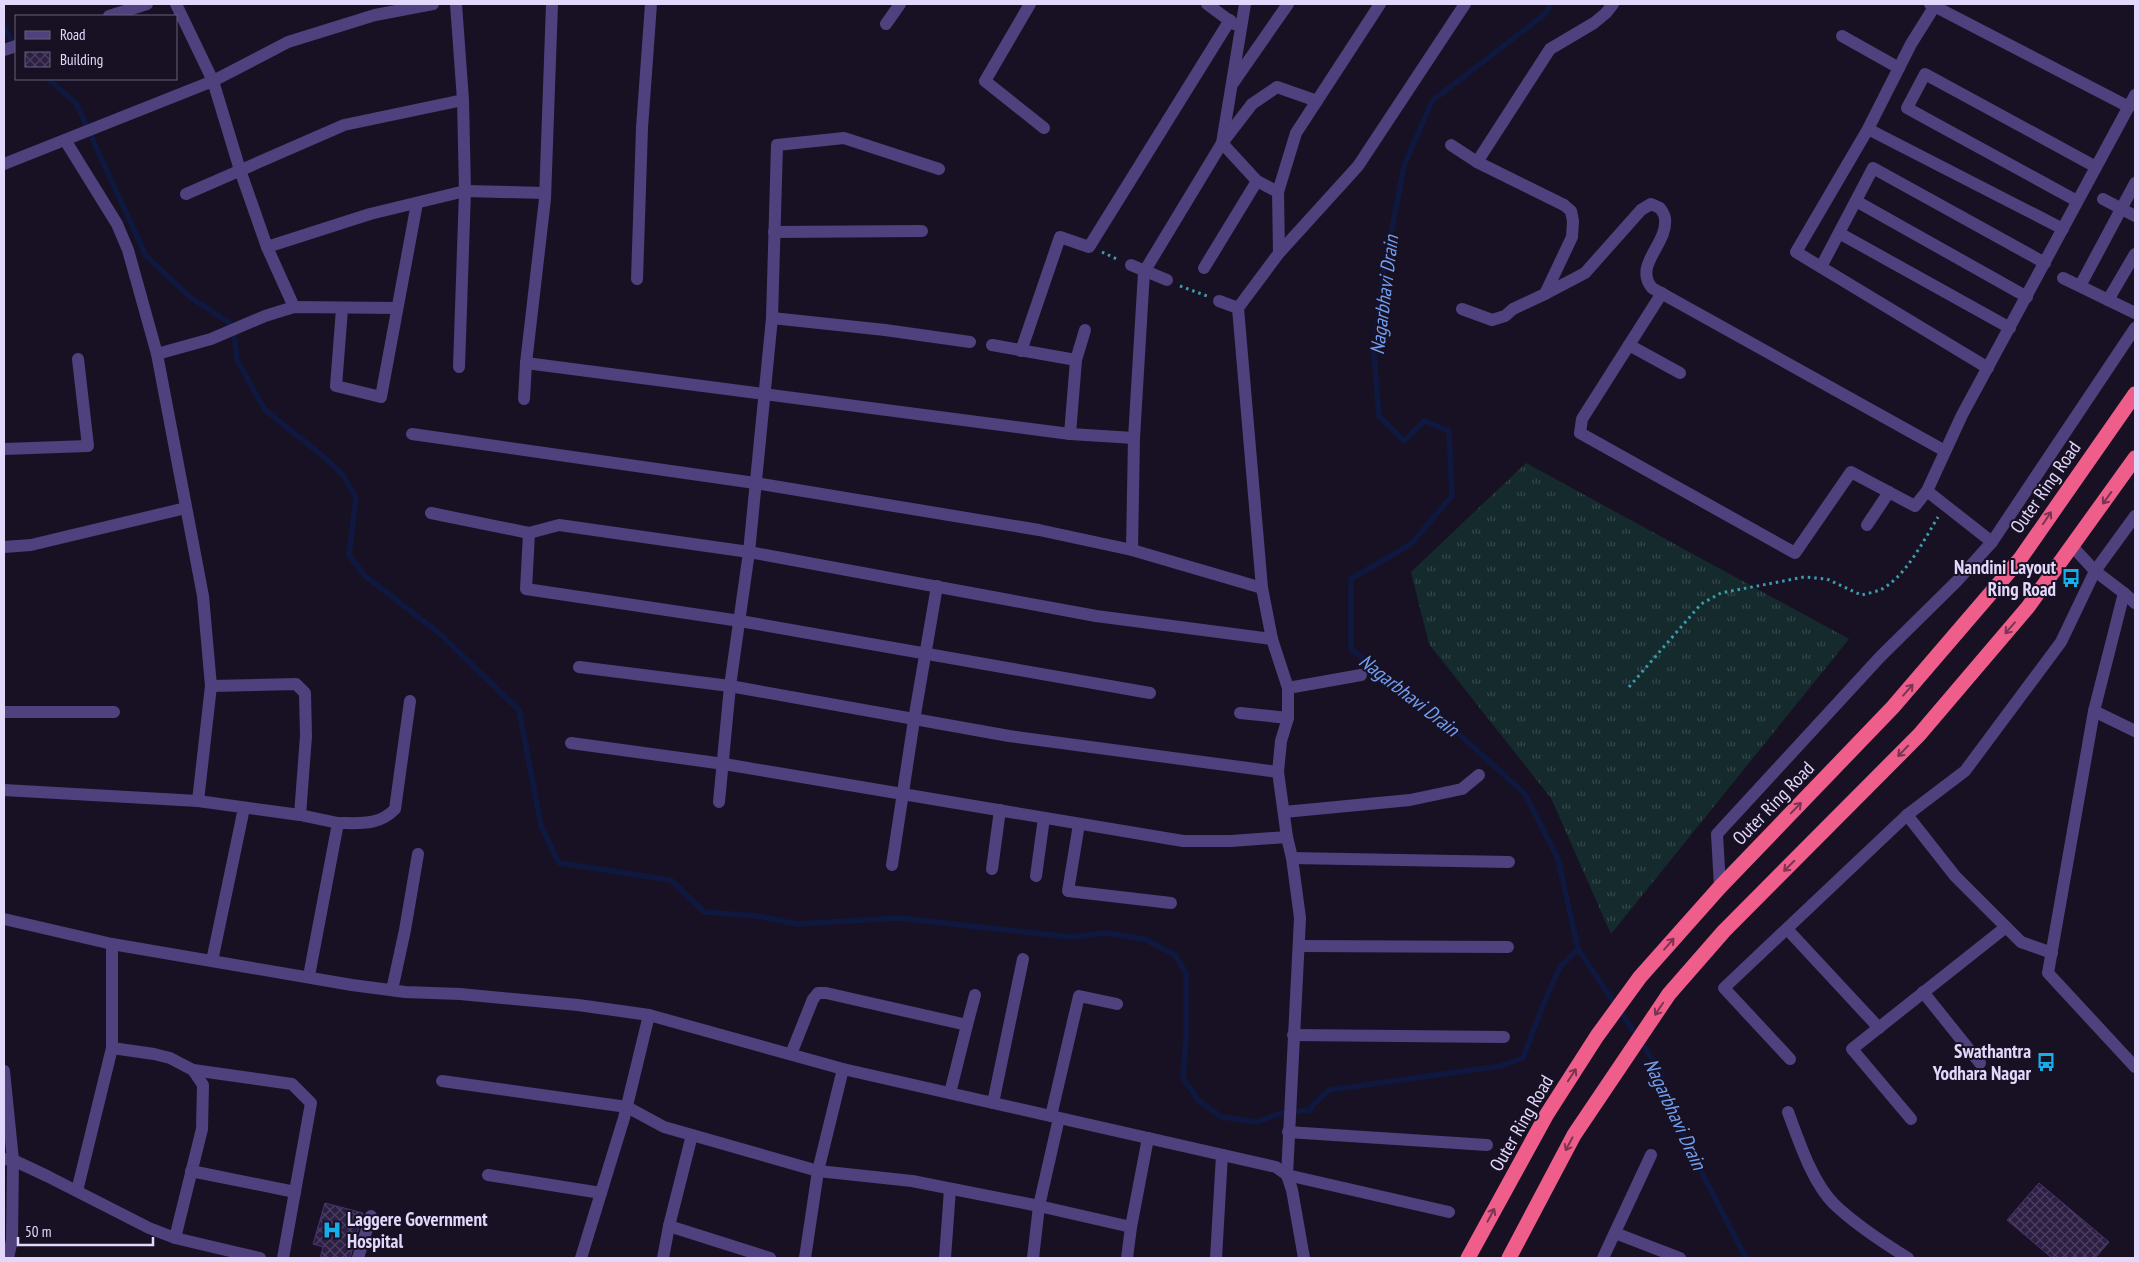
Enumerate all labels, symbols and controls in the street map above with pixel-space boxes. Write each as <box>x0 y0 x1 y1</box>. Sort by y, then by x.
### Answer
legend <box>15 15 178 80</box>
text: Road <box>60 25 86 44</box>
text: Building <box>60 50 103 69</box>
water label: Nagarbhavi Drain <box>1364 233 1404 356</box>
street label: Outer Ring Road <box>2004 436 2086 538</box>
one-way arrow <box>2102 491 2112 505</box>
one-way arrow <box>2042 512 2052 526</box>
place label: Nandini Layout Ring Road <box>1954 555 2056 601</box>
bus stop icon: Nandini Layout Ring Road <box>2060 567 2082 589</box>
one-way arrow <box>2004 622 2016 635</box>
water label: Nagarbhavi Drain <box>1354 648 1465 743</box>
one-way arrow <box>1902 683 1913 696</box>
one-way arrow <box>1897 744 1909 757</box>
street label: Outer Ring Road <box>1727 756 1819 850</box>
one-way arrow <box>1790 802 1802 814</box>
one-way arrow <box>1783 860 1795 873</box>
one-way arrow <box>1663 938 1675 951</box>
one-way arrow <box>1654 1001 1664 1015</box>
place label: Swathantra Yodhara Nagar <box>1932 1039 2031 1085</box>
bus stop icon: Swathantra Yodhara Nagar <box>2035 1051 2057 1073</box>
water label: Nagarbhavi Drain <box>1638 1054 1713 1175</box>
one-way arrow <box>1568 1068 1578 1082</box>
street label: Outer Ring Road <box>1484 1071 1558 1175</box>
one-way arrow <box>1564 1136 1573 1151</box>
place label: Laggere Government Hospital <box>347 1207 488 1253</box>
one-way arrow <box>1487 1208 1496 1223</box>
scale bar <box>18 1214 152 1246</box>
hospital icon: Laggere Government Hospital <box>321 1219 343 1241</box>
text: 50 m <box>25 1222 51 1241</box>

